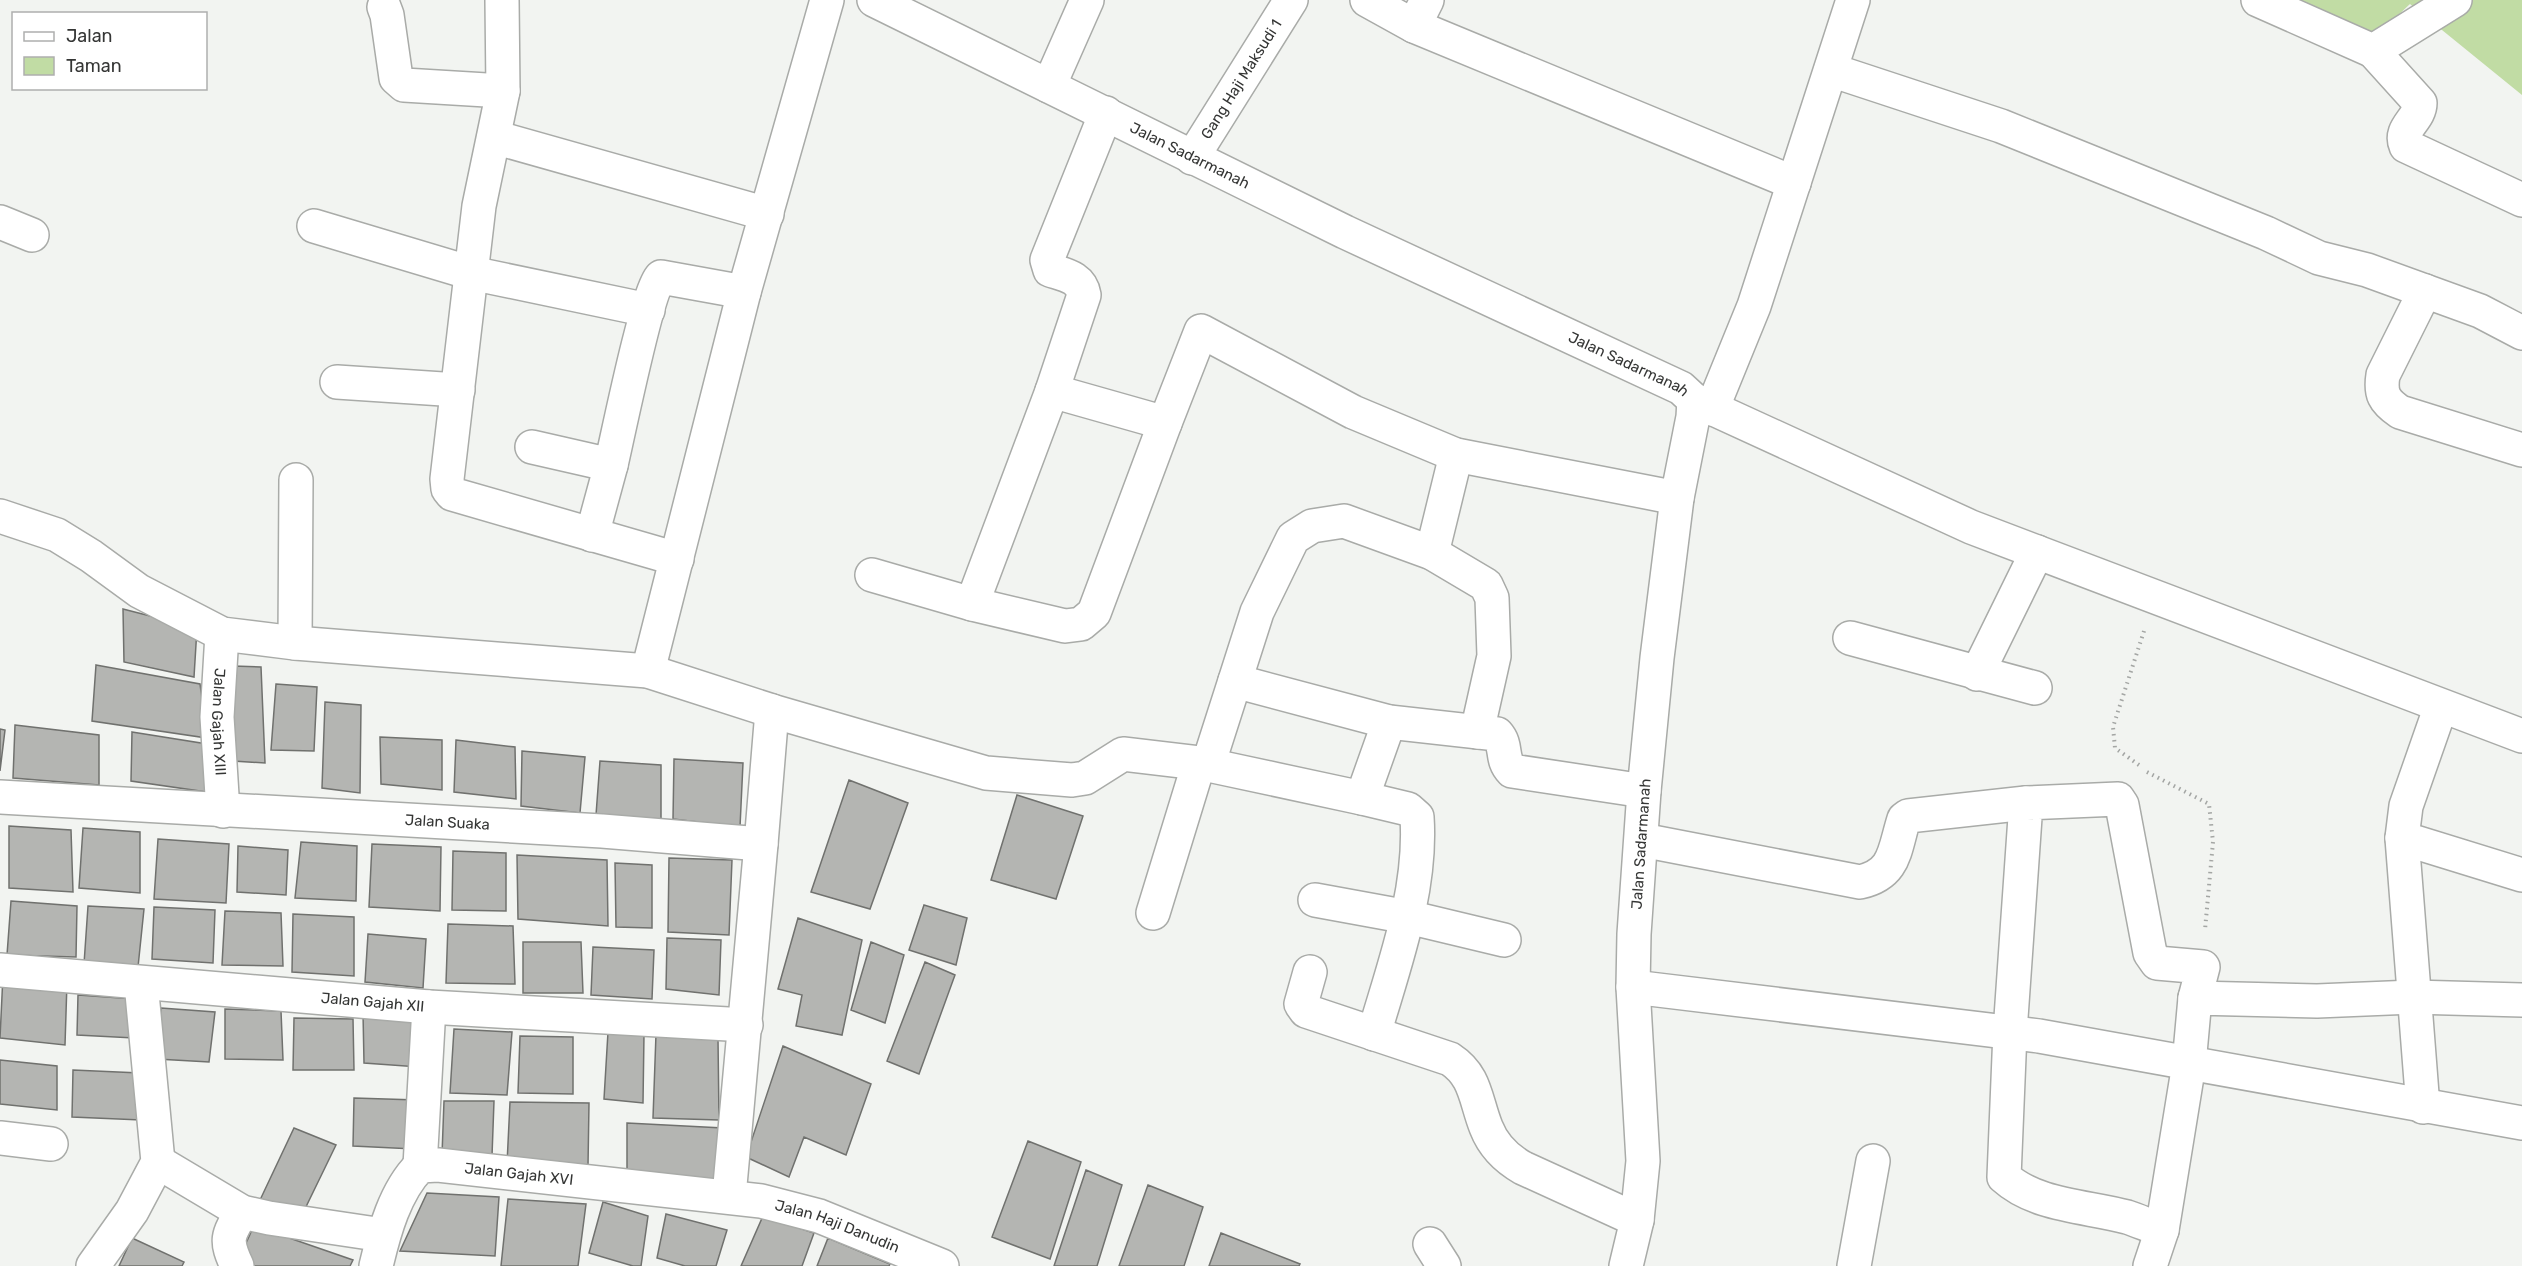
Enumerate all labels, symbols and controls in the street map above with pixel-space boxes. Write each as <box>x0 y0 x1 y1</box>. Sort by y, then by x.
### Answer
legend <box>12 12 207 90</box>
street label: Gang Haji Maksudi 1 <box>1197 16 1286 142</box>
text: Jalan <box>66 25 113 47</box>
text: Taman <box>66 55 122 77</box>
street label: Jalan Sadarmanah <box>1127 118 1253 193</box>
street label: Jalan Sadarmanah <box>1566 328 1693 400</box>
street label: Jalan Gajah XIII <box>208 667 230 776</box>
street label: Jalan Sadarmanah <box>1627 778 1655 910</box>
street label: Jalan Suaka <box>404 811 490 834</box>
street label: Jalan Gajah XII <box>320 989 425 1016</box>
street label: Jalan Gajah XVI <box>463 1159 574 1189</box>
street label: Jalan Haji Danudin <box>773 1196 902 1257</box>

